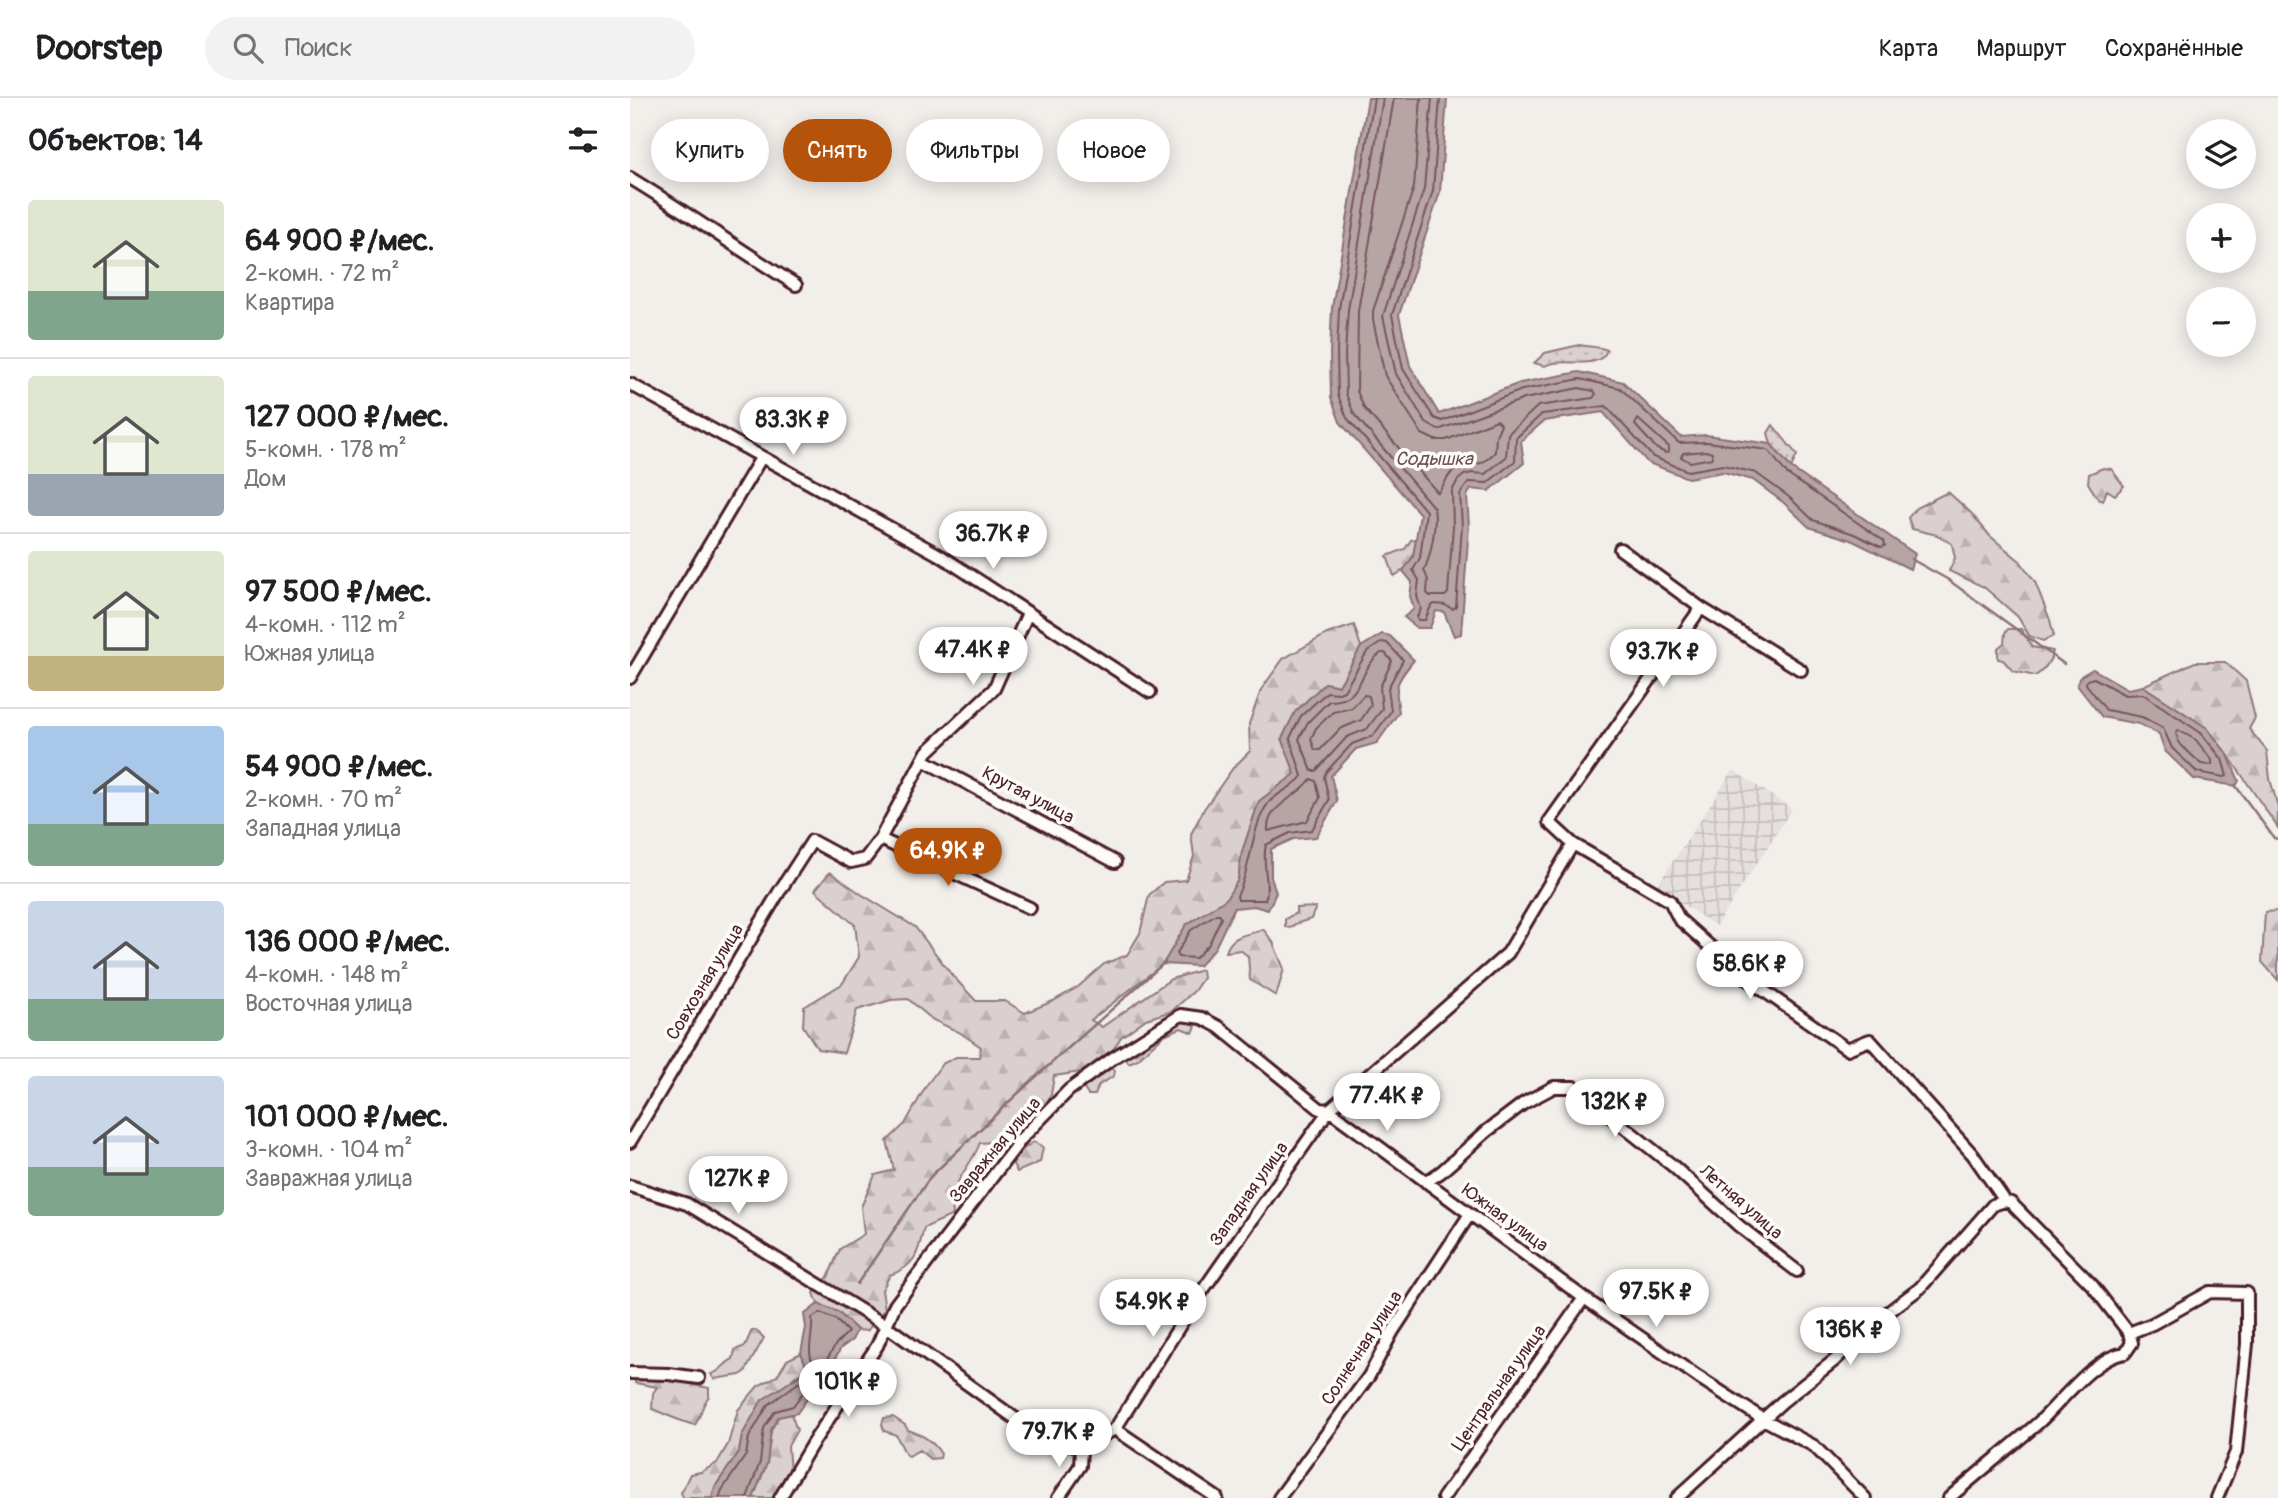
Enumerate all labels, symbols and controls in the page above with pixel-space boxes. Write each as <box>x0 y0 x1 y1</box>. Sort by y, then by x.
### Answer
search box <box>205 17 695 80</box>
text: Doorstep <box>35 28 163 69</box>
icon: search <box>229 29 267 67</box>
text: Поиск <box>285 32 353 64</box>
text: Карта <box>1879 34 1938 63</box>
text: Маршрут <box>1976 34 2067 63</box>
text: Сохранённые <box>2105 34 2243 63</box>
chip: Купить <box>651 119 769 182</box>
chip: Снять <box>783 119 892 182</box>
chip: Фильтры <box>906 119 1043 182</box>
chip: Новое <box>1057 119 1170 182</box>
map controls <box>2186 119 2256 357</box>
button: layers <box>2186 119 2256 189</box>
icon: filters <box>564 121 602 159</box>
text: Объектов: 14 <box>28 122 203 159</box>
button: + <box>2186 203 2256 273</box>
text: 64 900 ₽/мес. <box>245 222 434 259</box>
icon: home <box>84 228 168 312</box>
text: 2-комн. · 72 m² <box>245 259 399 288</box>
button: − <box>2186 287 2256 357</box>
text: Квартира <box>245 288 334 317</box>
text: 127 000 ₽/мес. <box>245 398 449 435</box>
pin: 83.3K ₽ <box>728 398 858 457</box>
icon: home <box>84 404 168 488</box>
text: 83.3K ₽ <box>756 405 830 434</box>
text: 5-комн. · 178 m² <box>245 435 407 464</box>
water label: Содышка <box>1395 447 1474 471</box>
text: Дом <box>245 464 286 493</box>
pin: 36.7K ₽ <box>928 512 1058 571</box>
text: 36.7K ₽ <box>955 519 1031 548</box>
text: 97 500 ₽/мес. <box>245 573 432 610</box>
icon: home <box>84 579 168 663</box>
text: 4-комн. · 112 m² <box>245 610 406 639</box>
pin: 47.4K ₽ <box>908 628 1038 687</box>
pin: 93.7K ₽ <box>1598 630 1728 689</box>
text: 47.4K ₽ <box>935 635 1011 664</box>
text: 93.7K ₽ <box>1626 637 1700 666</box>
text: Южная улица <box>245 639 375 668</box>
text: 54 900 ₽/мес. <box>245 748 433 785</box>
icon: home <box>84 754 168 838</box>
street label: Крутая улица <box>978 761 1078 829</box>
text: 2-комн. · 70 m² <box>245 785 402 814</box>
text: Западная улица <box>245 814 401 843</box>
pin: 64.9K ₽ <box>883 828 1013 888</box>
text: 64.9K ₽ <box>910 836 986 865</box>
street label: Совхозная улица <box>661 920 749 1044</box>
text: 136 000 ₽/мес. <box>245 923 451 960</box>
icon: home <box>84 929 168 1013</box>
pin: 58.6K ₽ <box>1685 942 1815 1001</box>
text: 58.6K ₽ <box>1712 949 1788 978</box>
text: 4-комн. · 148 m² <box>245 960 409 989</box>
text: Восточная улица <box>245 989 412 1018</box>
pin: 77.4K ₽ <box>1322 1074 1452 1133</box>
pin: 132K ₽ <box>1558 1080 1672 1139</box>
text: 77.4K ₽ <box>1349 1081 1425 1110</box>
text: 132K ₽ <box>1581 1087 1649 1116</box>
street label: Завражная улица <box>944 1092 1046 1208</box>
text: 101 000 ₽/мес. <box>245 1098 449 1135</box>
icon: home <box>84 1104 168 1188</box>
text: 3-комн. · 104 m² <box>245 1135 412 1164</box>
street label: Западная улица <box>1205 1137 1293 1251</box>
pin: 127K ₽ <box>681 1156 795 1216</box>
street label: Летняя улица <box>1694 1159 1788 1245</box>
text: Завражная улица <box>245 1164 412 1193</box>
text: 127K ₽ <box>705 1164 771 1193</box>
street label: Южная улица <box>1457 1179 1553 1257</box>
pin: 97.5K ₽ <box>1591 1270 1721 1329</box>
text: 97.5K ₽ <box>1619 1277 1693 1306</box>
pin: 54.9K ₽ <box>1088 1280 1218 1339</box>
street label: Солнечная улица <box>1316 1286 1408 1410</box>
text: 54.9K ₽ <box>1115 1287 1191 1316</box>
pin: 136K ₽ <box>1793 1308 1907 1367</box>
text: 136K ₽ <box>1816 1315 1884 1344</box>
street label: Центральная улица <box>1447 1320 1551 1456</box>
pin: 101K ₽ <box>791 1360 905 1419</box>
text: 101K ₽ <box>815 1367 881 1396</box>
pin: 79.7K ₽ <box>994 1410 1124 1469</box>
text: 79.7K ₽ <box>1022 1417 1096 1446</box>

